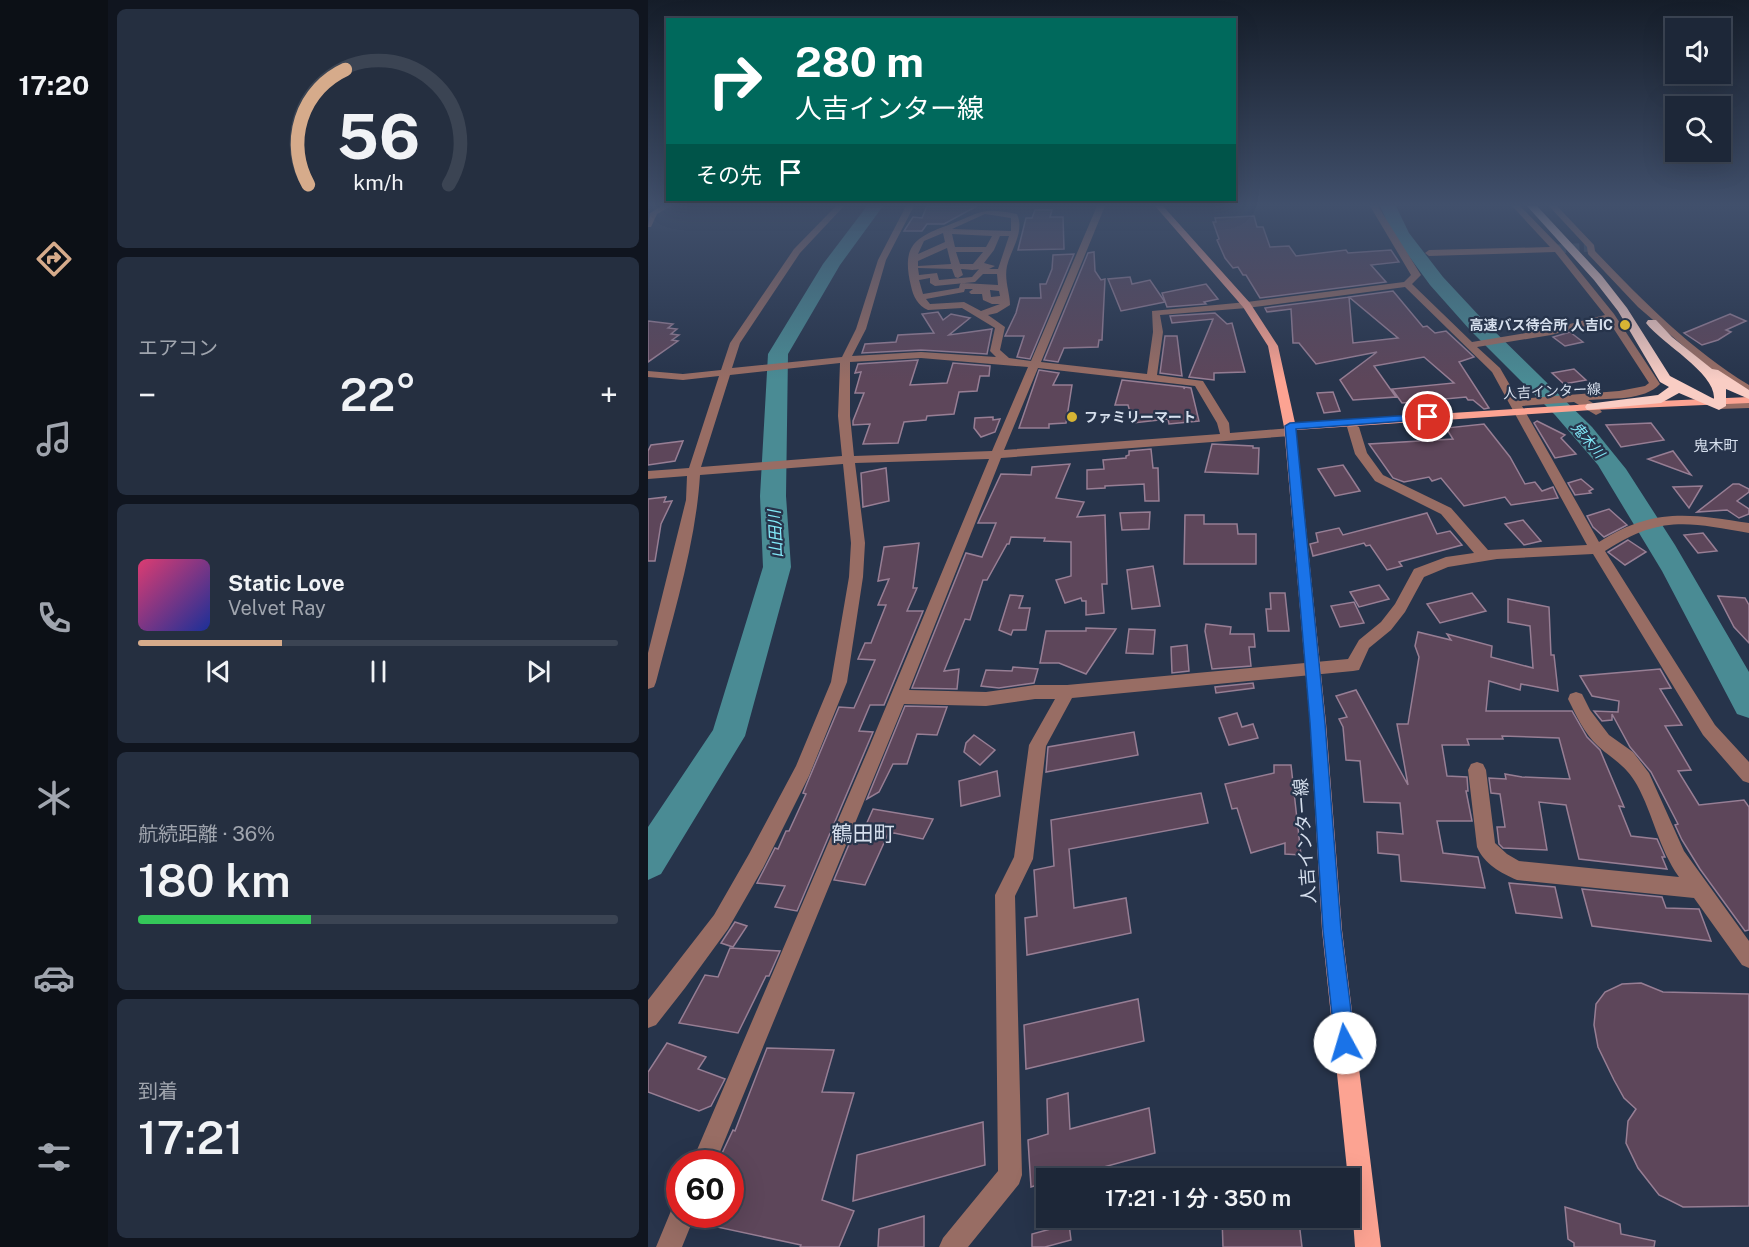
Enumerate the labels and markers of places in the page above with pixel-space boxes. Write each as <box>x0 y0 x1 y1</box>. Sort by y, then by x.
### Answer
place label: 高速バス待合所 人吉IC <box>1469 317 1613 333</box>
marker: 高速バス待合所 人吉IC <box>1618 318 1632 332</box>
pin <box>1402 391 1453 442</box>
place label: ファミリーマート <box>1084 409 1196 425</box>
marker: ファミリーマート <box>1065 410 1079 424</box>

